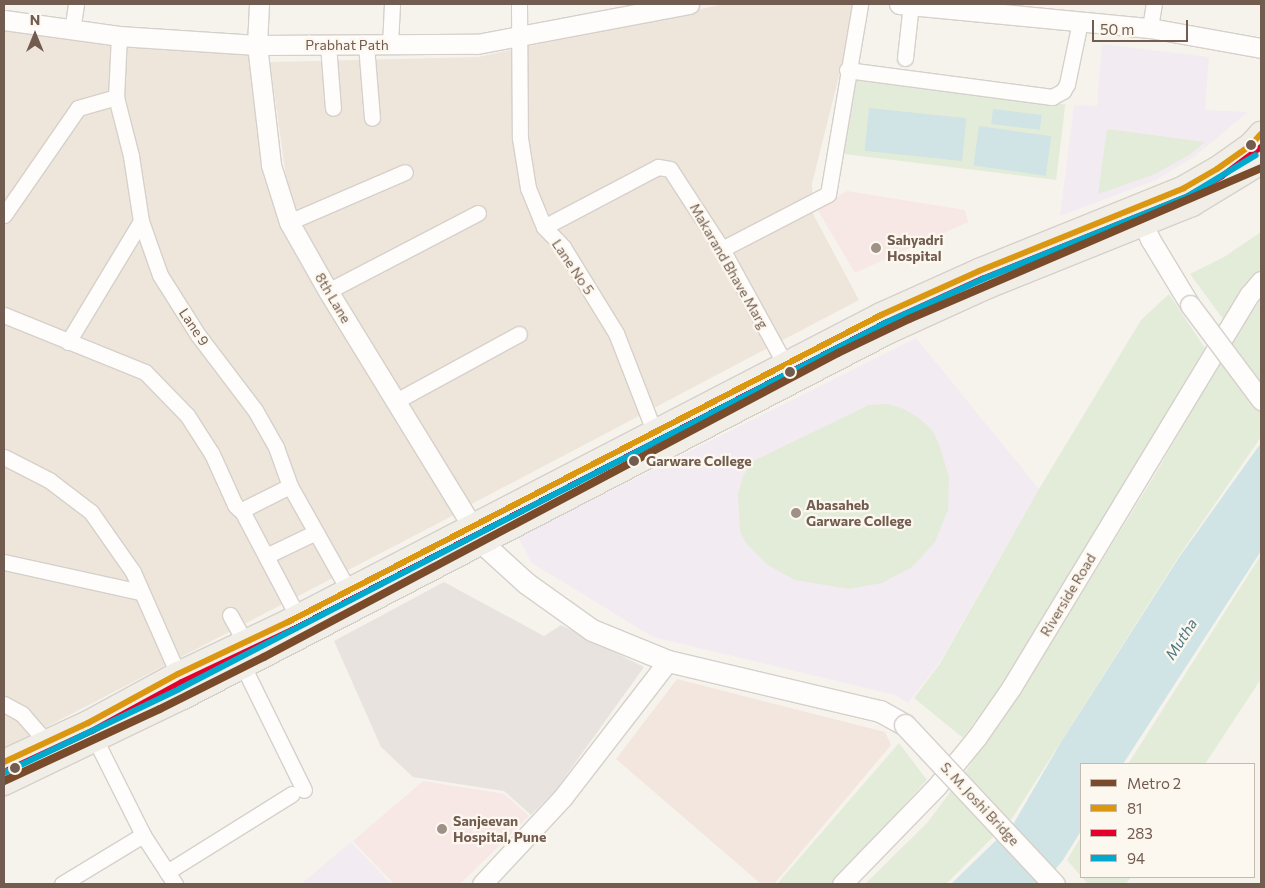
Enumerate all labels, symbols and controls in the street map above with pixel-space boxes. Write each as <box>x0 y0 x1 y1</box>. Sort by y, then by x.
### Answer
north arrow <box>10 10 60 60</box>
scale bar <box>1095 10 1191 42</box>
text: N <box>30 11 40 28</box>
text: 50 m <box>1100 20 1134 38</box>
street label: Prabhat Path <box>305 37 389 53</box>
unlabelled marker <box>1246 140 1256 150</box>
street label: Makarand Bhave Marg <box>686 200 772 332</box>
place label: Sahyadri Hospital <box>887 232 943 264</box>
street label: Lane No 5 <box>548 236 598 298</box>
marker: Sahyadri Hospital <box>869 241 883 255</box>
street label: 8th Lane <box>311 270 355 326</box>
street label: Lane 9 <box>175 305 213 349</box>
unlabelled marker <box>785 367 795 377</box>
marker: Garware College <box>625 452 643 470</box>
place label: Garware College <box>646 453 752 469</box>
place label: Abasaheb Garware College <box>806 497 912 530</box>
marker: Abasaheb Garware College <box>790 507 802 519</box>
street label: Riverside Road <box>1037 551 1099 639</box>
water label: Mutha <box>1161 615 1201 663</box>
street label: S. M. Joshi Bridge <box>937 759 1023 849</box>
unlabelled marker <box>10 763 20 773</box>
legend <box>1080 763 1255 878</box>
text: Metro 2 <box>1127 774 1181 792</box>
text: 81 <box>1127 799 1143 817</box>
place label: Sanjeevan Hospital, Pune <box>453 813 546 846</box>
marker: Sanjeevan Hospital, Pune <box>435 822 449 836</box>
text: 283 <box>1127 824 1153 842</box>
text: 94 <box>1127 849 1145 867</box>

